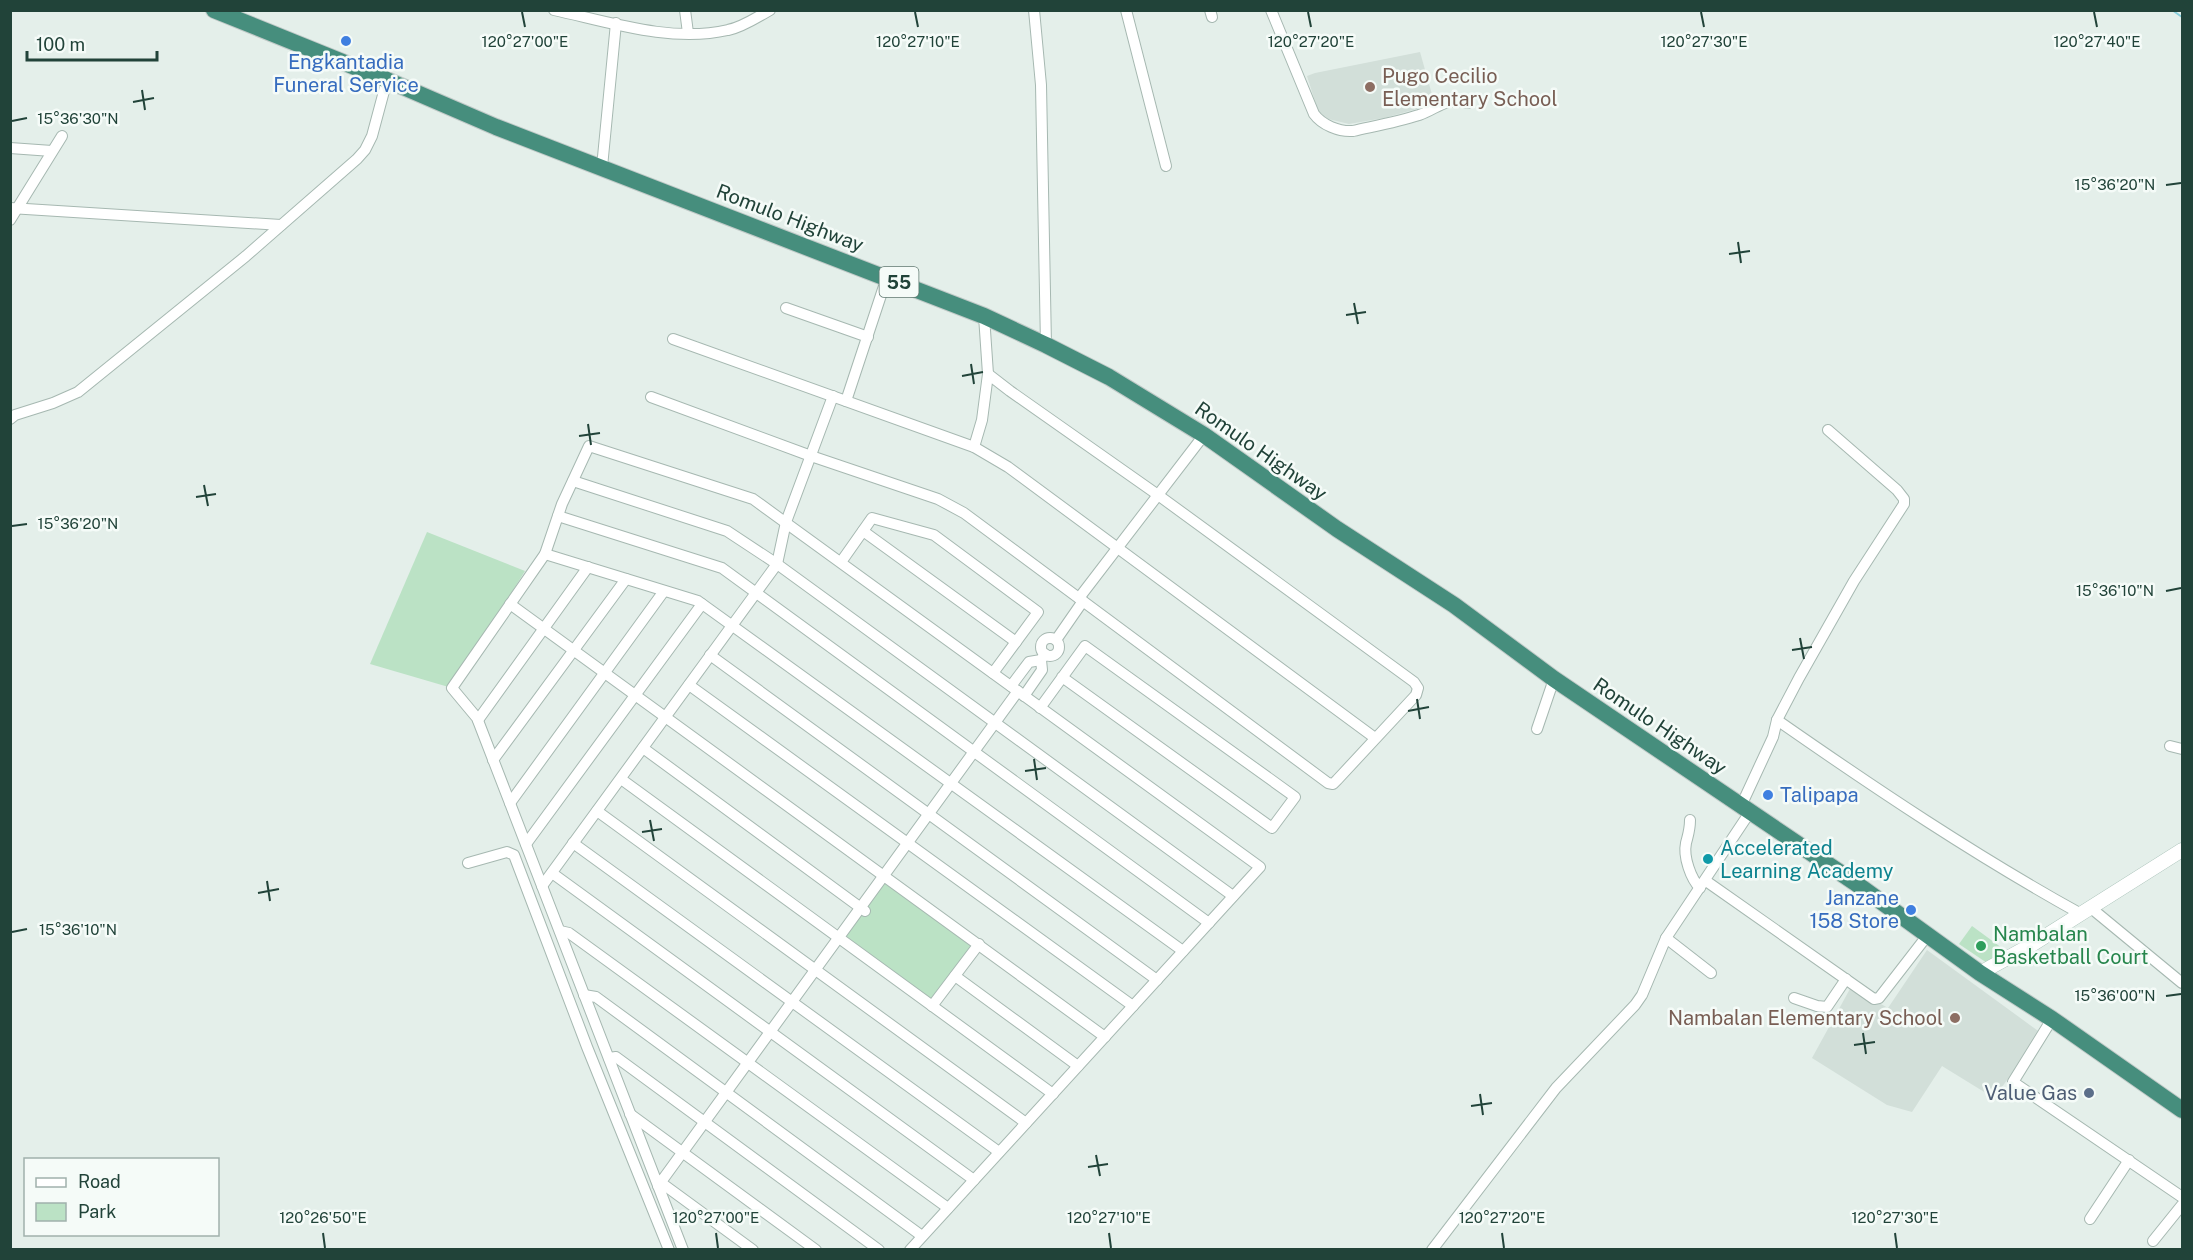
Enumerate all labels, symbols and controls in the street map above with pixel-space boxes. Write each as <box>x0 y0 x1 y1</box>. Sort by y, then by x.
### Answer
scale bar <box>27 24 158 62</box>
text: 120°27'00"E <box>482 33 568 50</box>
text: 120°27'10"E <box>876 33 960 50</box>
text: 120°27'20"E <box>1268 33 1354 50</box>
text: 120°27'30"E <box>1660 33 1748 50</box>
text: 120°27'40"E <box>2053 33 2141 50</box>
text: 100 m <box>36 34 85 55</box>
marker: Engkantadia Funeral Service <box>339 34 353 48</box>
place label: Engkantadia Funeral Service <box>273 50 419 97</box>
place label: Pugo Cecilio Elementary School <box>1382 64 1557 111</box>
marker: Pugo Cecilio Elementary School <box>1363 80 1377 94</box>
text: 15°36'30"N <box>37 110 119 127</box>
text: 15°36'20"N <box>2075 176 2155 193</box>
street label: Romulo Highway <box>713 179 867 257</box>
road number: 55 <box>880 267 918 297</box>
street label: Romulo Highway <box>1190 396 1332 506</box>
text: 15°36'20"N <box>38 515 118 532</box>
text: 15°36'10"N <box>2076 582 2154 599</box>
street label: Romulo Highway <box>1589 672 1732 780</box>
place label: Talipapa <box>1780 783 1858 807</box>
marker: Talipapa <box>1761 788 1775 802</box>
place label: Accelerated Learning Academy <box>1720 836 1894 883</box>
marker: Accelerated Learning Academy <box>1701 852 1715 866</box>
place label: Janzane 158 Store <box>1809 886 1899 933</box>
marker: Janzane 158 Store <box>1904 903 1918 917</box>
text: 15°36'10"N <box>39 921 117 938</box>
place label: Nambalan Basketball Court <box>1993 922 2149 969</box>
marker: Nambalan Basketball Court <box>1974 939 1988 953</box>
text: 15°36'00"N <box>2074 987 2156 1004</box>
place label: Nambalan Elementary School <box>1668 1006 1943 1030</box>
marker: Nambalan Elementary School <box>1948 1011 1962 1025</box>
place label: Value Gas <box>1984 1081 2077 1105</box>
marker: Value Gas <box>2082 1086 2096 1100</box>
legend <box>24 1158 219 1236</box>
text: Road <box>78 1171 121 1192</box>
text: Park <box>78 1201 116 1222</box>
text: 120°26'50"E <box>279 1209 367 1226</box>
text: 120°27'00"E <box>673 1209 759 1226</box>
text: 120°27'10"E <box>1067 1209 1151 1226</box>
text: 120°27'20"E <box>1459 1209 1545 1226</box>
text: 120°27'30"E <box>1851 1209 1939 1226</box>

